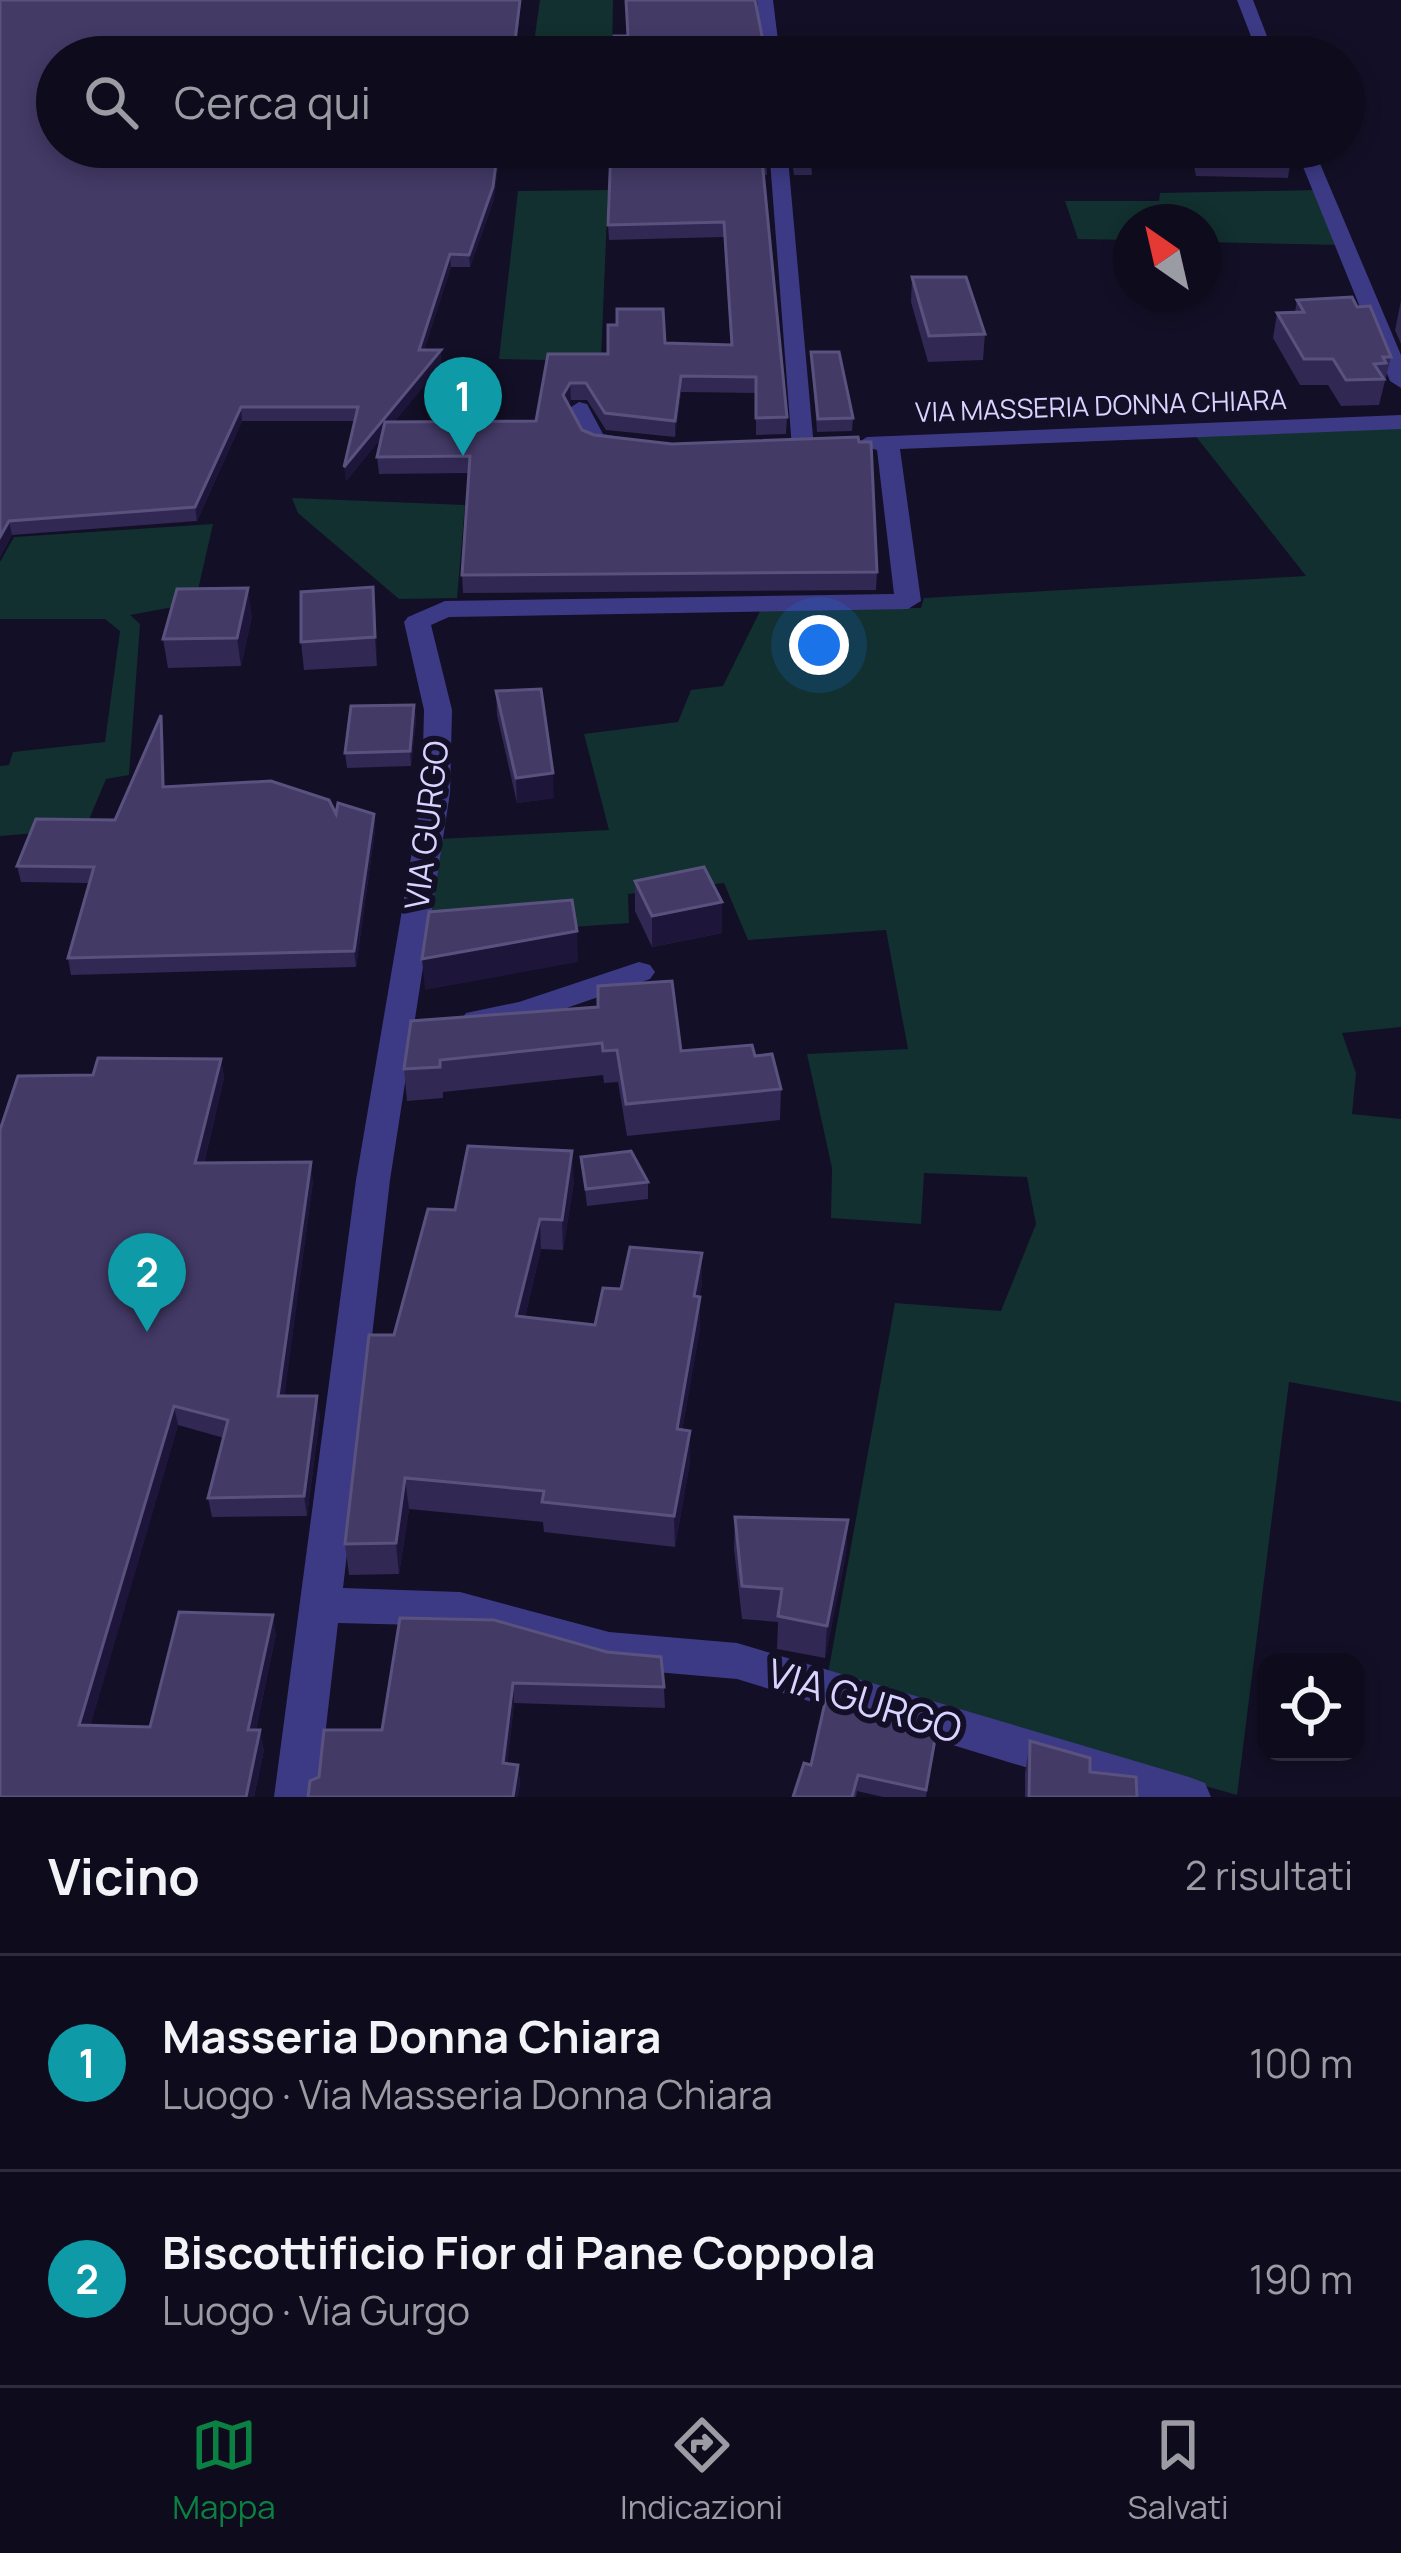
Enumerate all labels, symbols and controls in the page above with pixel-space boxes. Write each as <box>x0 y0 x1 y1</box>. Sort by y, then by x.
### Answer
search box <box>36 36 1365 168</box>
icon: search <box>78 69 144 135</box>
text: Cerca qui <box>174 71 371 133</box>
north arrow <box>1113 204 1221 312</box>
pin: 1 <box>424 357 502 456</box>
street label: VIA MASSERIA DONNA CHIARA <box>915 380 1287 430</box>
your location <box>789 615 849 675</box>
street label: VIA GURGO <box>393 738 459 912</box>
pin: 2 <box>108 1233 186 1332</box>
street label: VIA GURGO <box>761 1645 969 1755</box>
map controls <box>1257 1653 1365 1761</box>
button: locate <box>1257 1653 1365 1761</box>
text: Vicino <box>48 1841 200 1910</box>
text: 2 risultati <box>1185 1848 1353 1902</box>
text: Masseria Donna Chiara <box>162 2005 662 2067</box>
text: 1 <box>78 2036 96 2090</box>
text: 100 m <box>1249 2036 1353 2090</box>
text: Luogo · Via Masseria Donna Chiara <box>162 2067 773 2121</box>
text: Biscottificio Fior di Pane Coppola <box>162 2221 875 2283</box>
text: 2 <box>75 2252 99 2306</box>
text: 190 m <box>1249 2252 1353 2306</box>
text: Luogo · Via Gurgo <box>162 2283 470 2337</box>
tab: Mappa <box>172 2412 276 2529</box>
tab: Indicazioni <box>620 2412 783 2529</box>
tab: Salvati <box>1127 2412 1229 2529</box>

